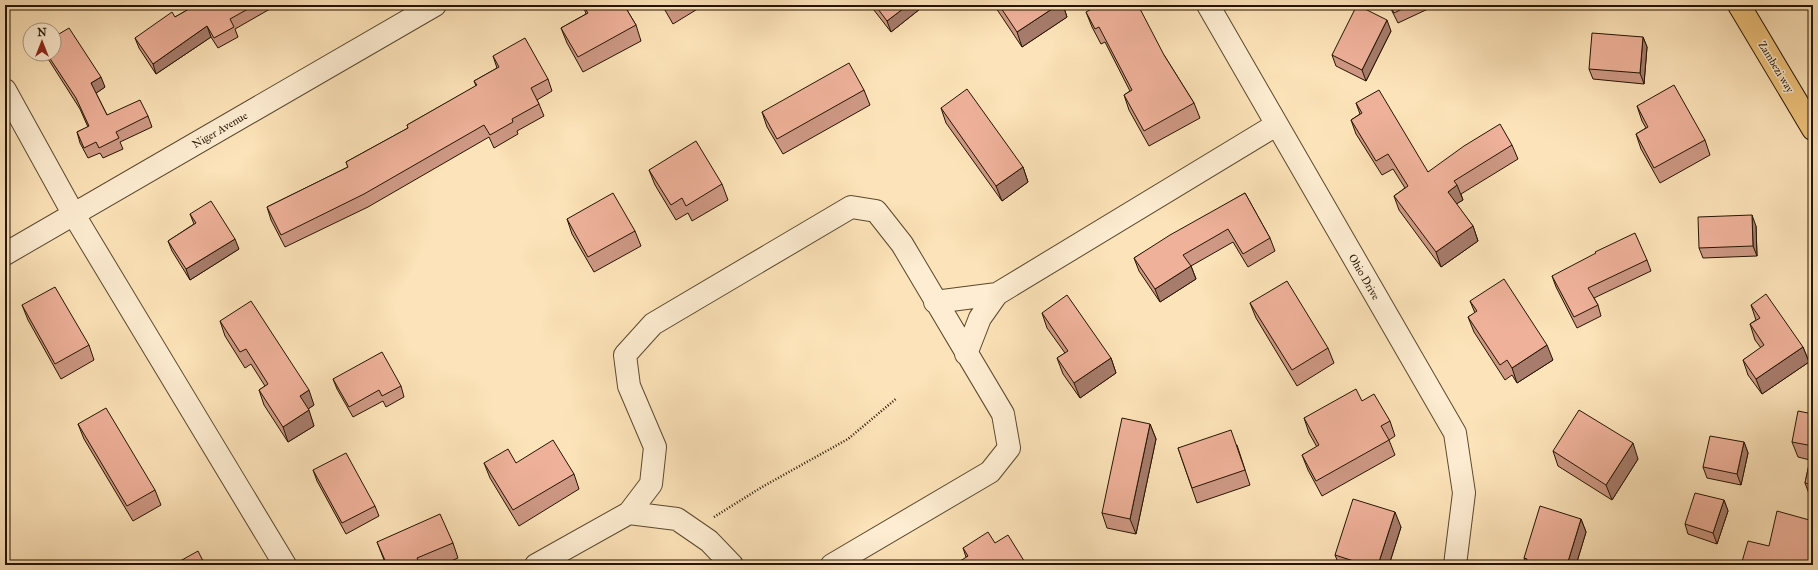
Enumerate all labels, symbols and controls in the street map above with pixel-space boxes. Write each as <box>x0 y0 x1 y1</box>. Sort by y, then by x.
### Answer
north arrow <box>22 22 62 62</box>
text: N <box>37 26 47 39</box>
street label: Zambezi way <box>1756 39 1797 96</box>
street label: Niger Avenue <box>190 109 250 151</box>
street label: Ohio Drive <box>1346 252 1383 303</box>

